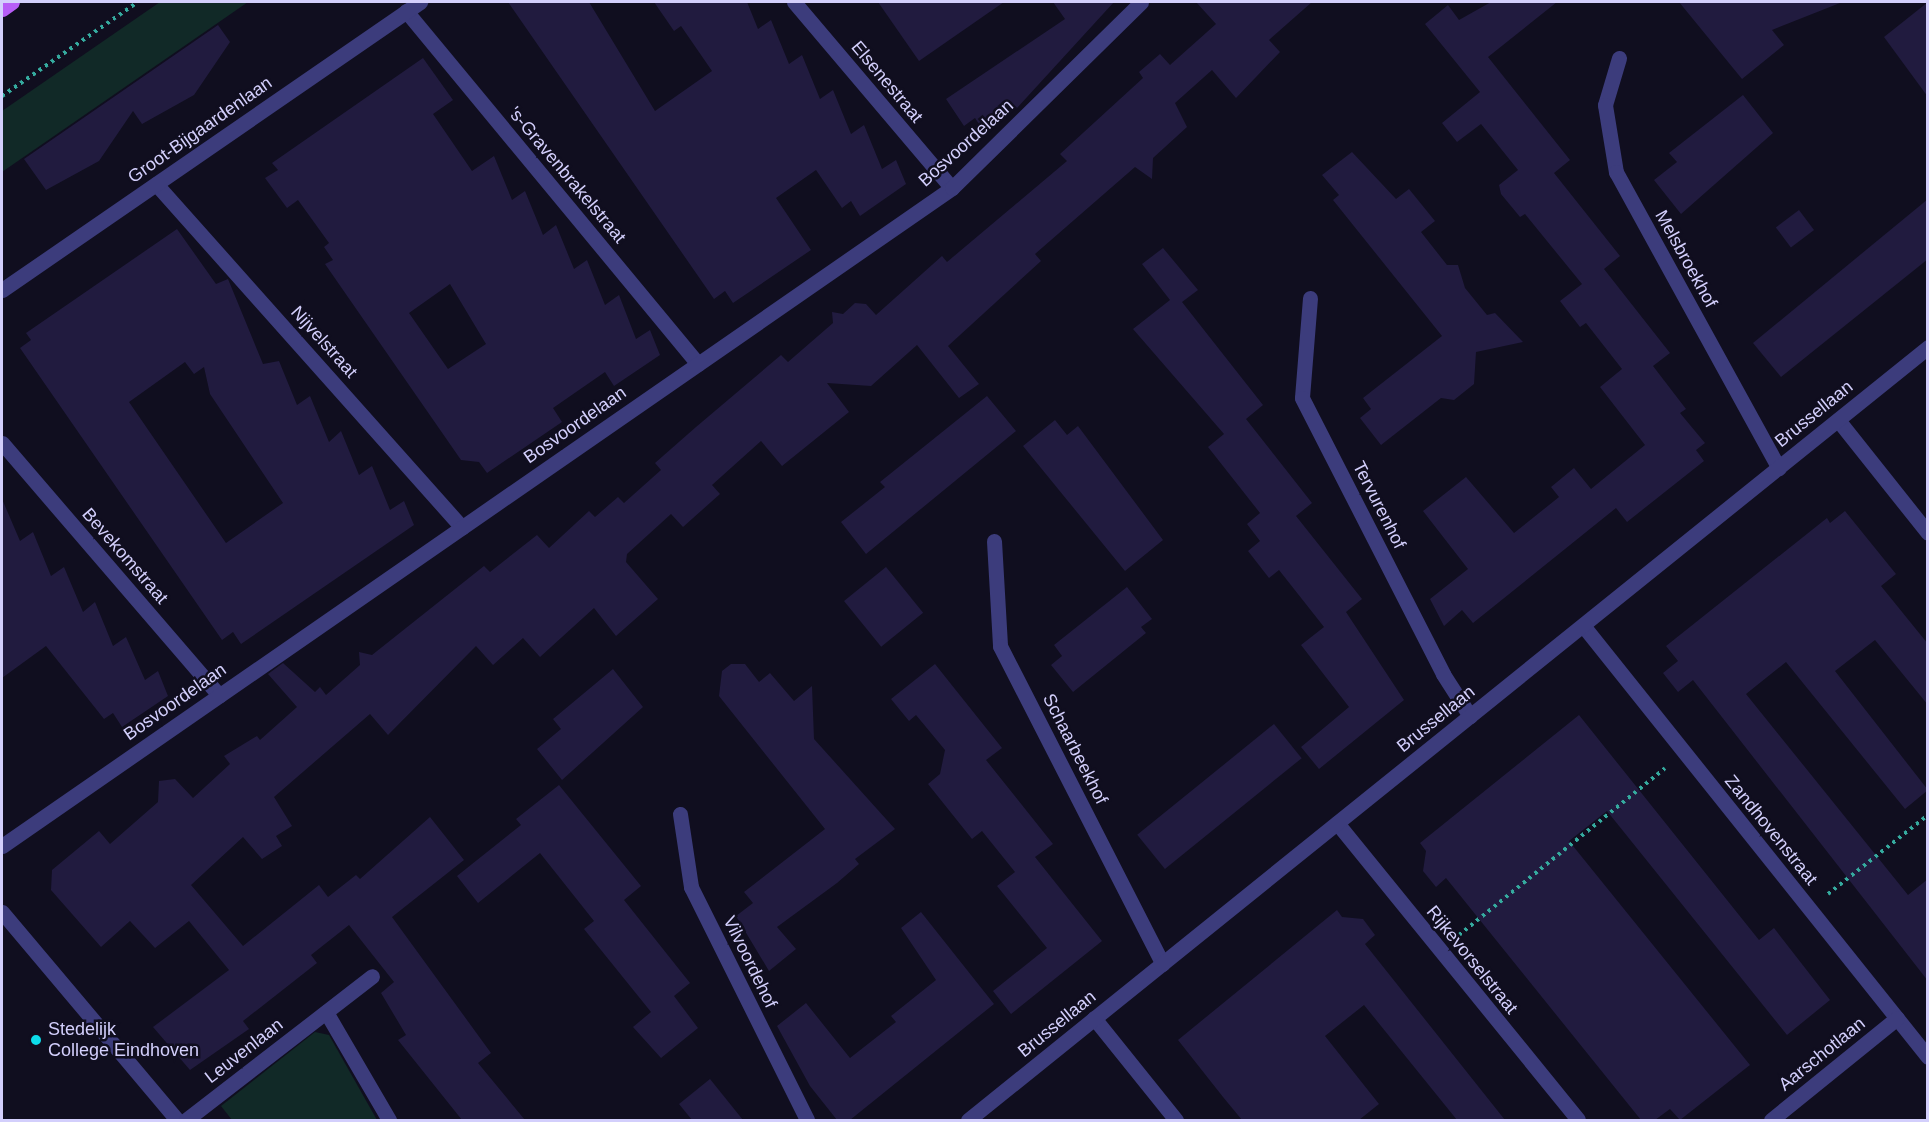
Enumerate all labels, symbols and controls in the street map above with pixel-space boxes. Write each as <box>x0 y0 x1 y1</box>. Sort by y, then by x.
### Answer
street label: Elsenestraat <box>847 37 927 127</box>
street label: Groot-Bijgaardenlaan <box>124 72 276 188</box>
street label: Bosvoordelaan <box>914 95 1018 191</box>
street label: 's-Gravenbrakelstraat <box>504 102 630 248</box>
street label: Melsbroekhof <box>1650 207 1722 311</box>
street label: Nijvelstraat <box>286 302 362 382</box>
street label: Brussellaan <box>1771 376 1857 452</box>
street label: Bosvoordelaan <box>520 382 630 468</box>
street label: Tervurenhof <box>1348 458 1410 552</box>
street label: Bevekomstraat <box>77 504 173 608</box>
street label: Bosvoordelaan <box>120 659 230 745</box>
street label: Brussellaan <box>1393 681 1479 757</box>
street label: Schaarbeekhof <box>1038 690 1112 808</box>
street label: Zandhovenstraat <box>1720 771 1822 889</box>
street label: Rijkevorselstraat <box>1422 902 1522 1018</box>
street label: Vilvoordehof <box>718 912 782 1012</box>
street label: Brussellaan <box>1014 986 1100 1062</box>
street label: Aarschotlaan <box>1774 1013 1870 1095</box>
street label: Leuvenlaan <box>201 1014 287 1088</box>
place label: Stedelijk College Eindhoven <box>48 1019 199 1062</box>
marker: Stedelijk College Eindhoven <box>29 1033 43 1047</box>

